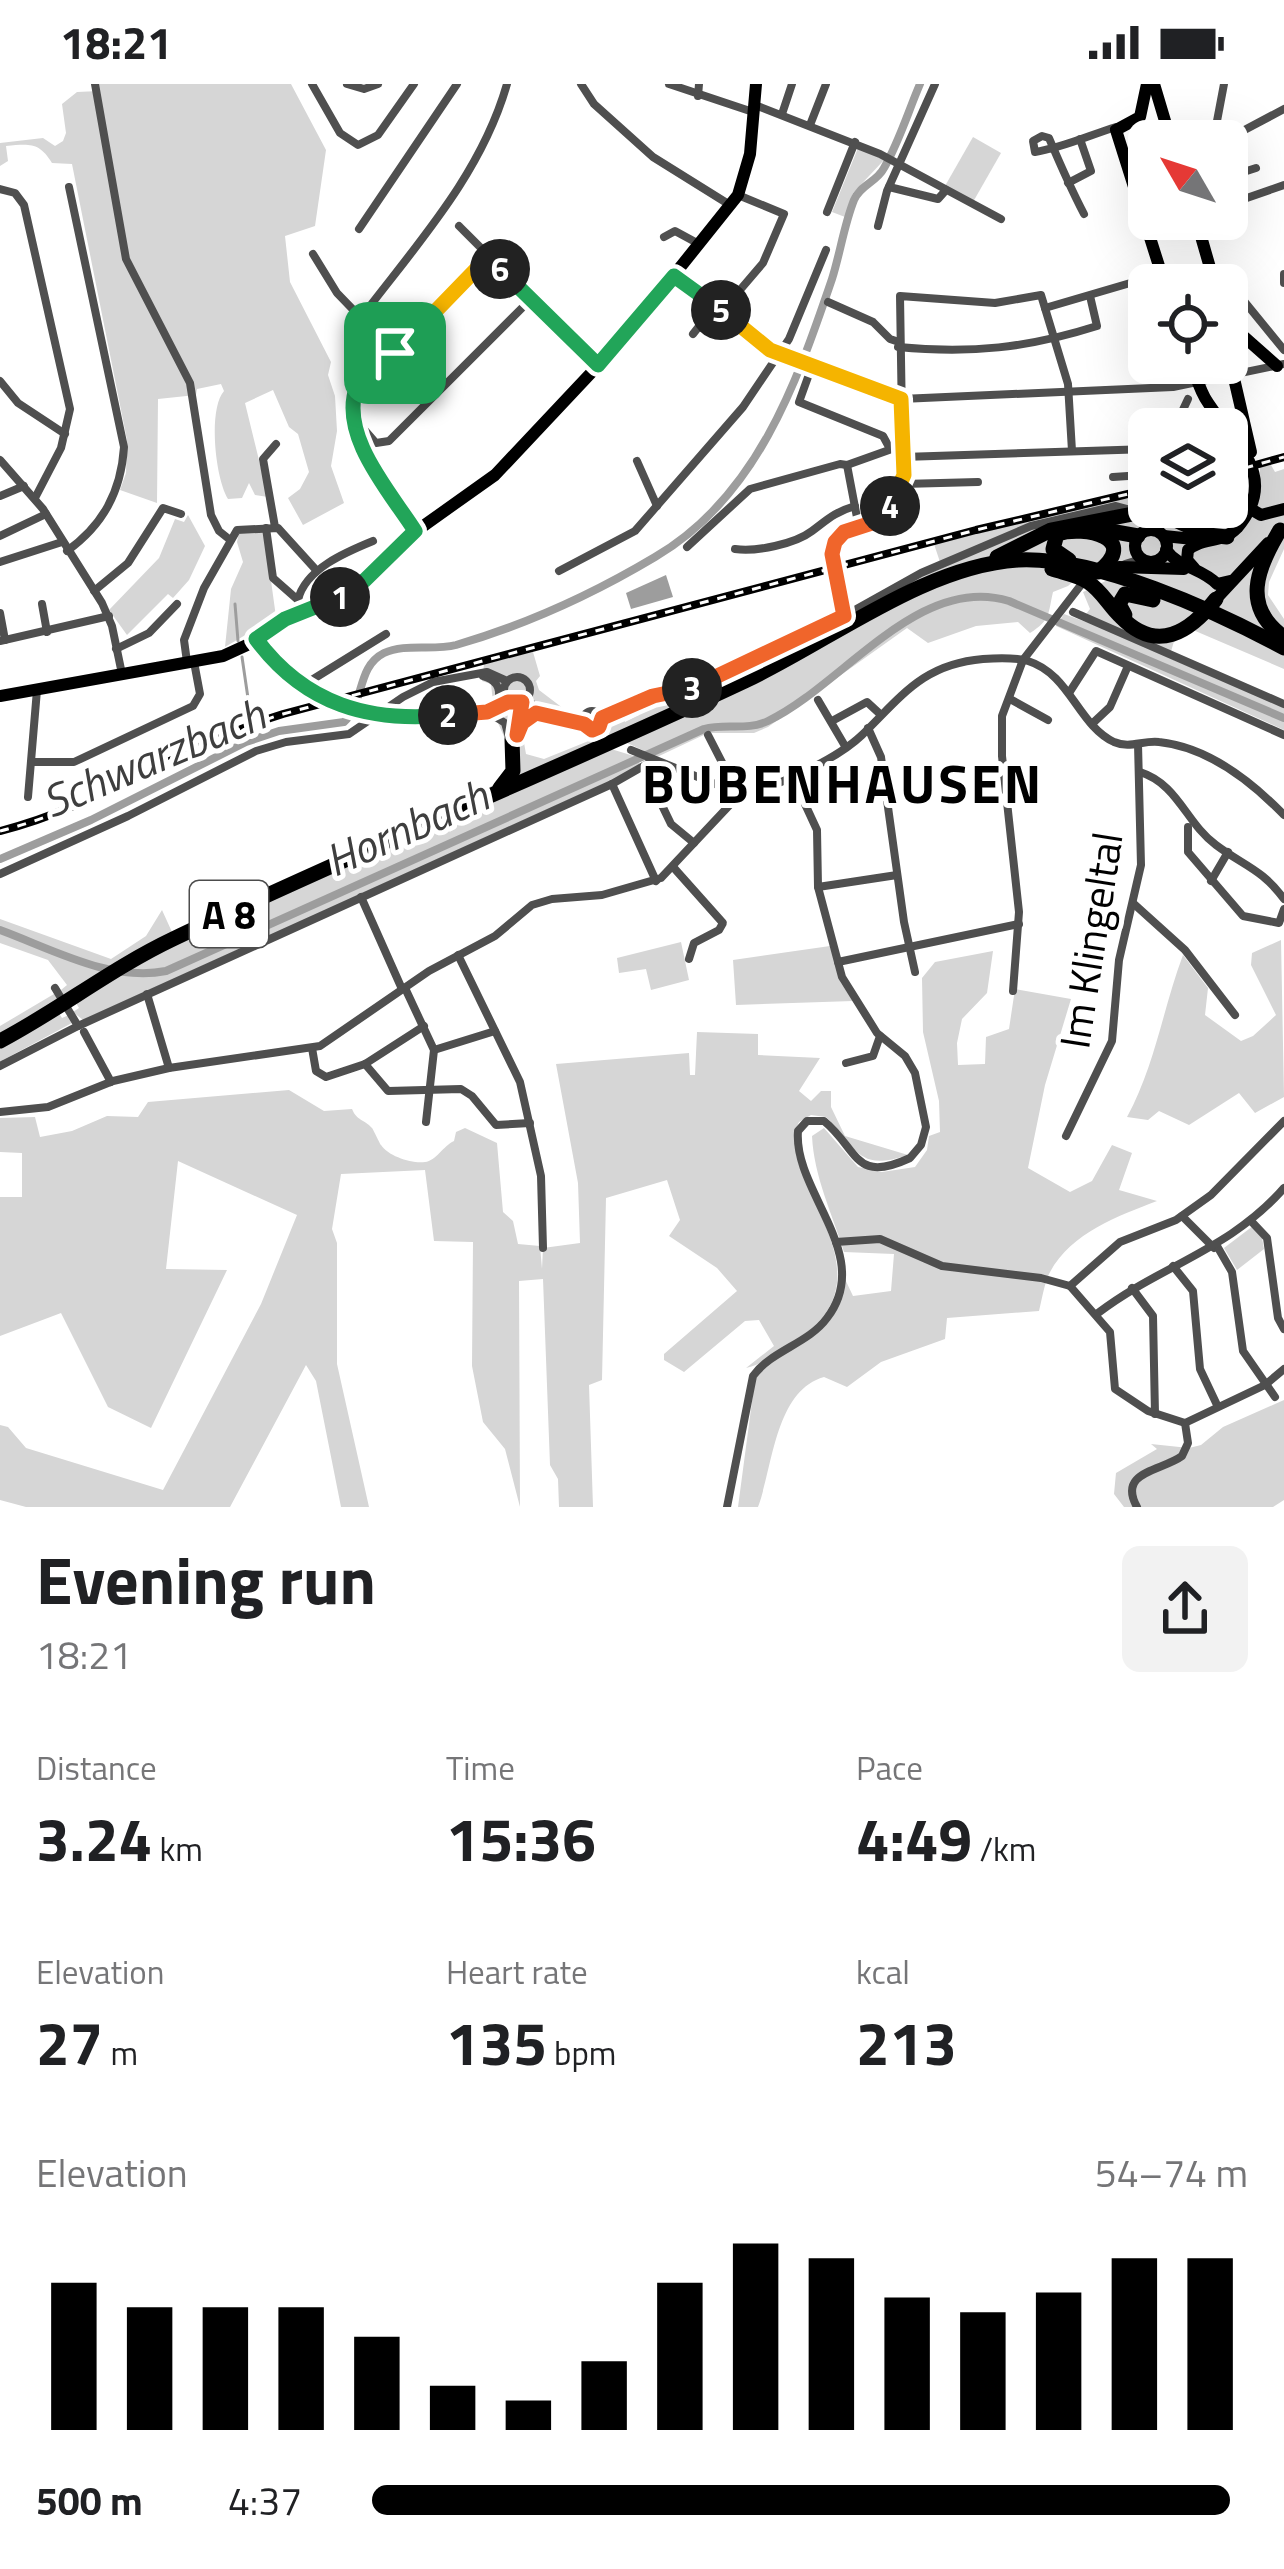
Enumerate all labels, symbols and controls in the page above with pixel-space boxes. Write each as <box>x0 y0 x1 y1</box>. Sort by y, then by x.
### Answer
text: 18:21 <box>60 8 172 76</box>
north arrow <box>1128 120 1248 240</box>
map controls <box>1128 120 1248 528</box>
pin: 6 <box>470 239 530 299</box>
text: 6 <box>491 244 509 294</box>
button: locate <box>1128 264 1248 384</box>
pin: 5 <box>691 280 751 340</box>
text: 5 <box>712 285 730 335</box>
pin <box>344 302 446 404</box>
icon: arrive <box>362 320 428 386</box>
button: layers <box>1128 408 1248 528</box>
pin: 4 <box>860 476 920 536</box>
text: 4 <box>881 481 899 531</box>
pin: 1 <box>310 567 370 627</box>
text: 1 <box>331 572 349 622</box>
pin: 3 <box>662 658 722 718</box>
text: 3 <box>683 663 701 713</box>
water label: Schwarzbach <box>31 679 277 835</box>
pin: 2 <box>418 685 478 745</box>
text: 2 <box>439 690 457 740</box>
district label: BUBENHAUSEN <box>642 742 1044 824</box>
water label: Hornbach <box>313 760 500 893</box>
street label: Im Klingeltal <box>1041 827 1139 1053</box>
road number: A 8 <box>190 881 268 947</box>
text: Evening run <box>36 1529 376 1630</box>
button: share <box>1122 1546 1248 1672</box>
text: 18:21 <box>36 1625 132 1684</box>
text: Distance <box>36 1743 157 1793</box>
text: Time <box>446 1743 515 1793</box>
text: Pace <box>856 1743 923 1793</box>
text: 3.24 <box>36 1793 152 1884</box>
text: 15:36 <box>446 1793 596 1884</box>
text: 4:49 <box>856 1793 972 1884</box>
text: km <box>152 1824 203 1874</box>
text: /km <box>972 1824 1036 1874</box>
text: Elevation <box>36 1947 164 1997</box>
text: Heart rate <box>446 1947 588 1997</box>
text: kcal <box>856 1947 910 1997</box>
text: 27 <box>36 1997 103 2088</box>
text: 135 <box>446 1997 547 2088</box>
text: 213 <box>856 1997 957 2088</box>
text: m <box>103 2028 138 2078</box>
text: bpm <box>547 2028 616 2078</box>
text: Elevation <box>36 2143 188 2202</box>
text: 54–74 m <box>1095 2143 1248 2202</box>
text: 500 m <box>36 2471 143 2530</box>
text: 4:37 <box>228 2471 302 2530</box>

